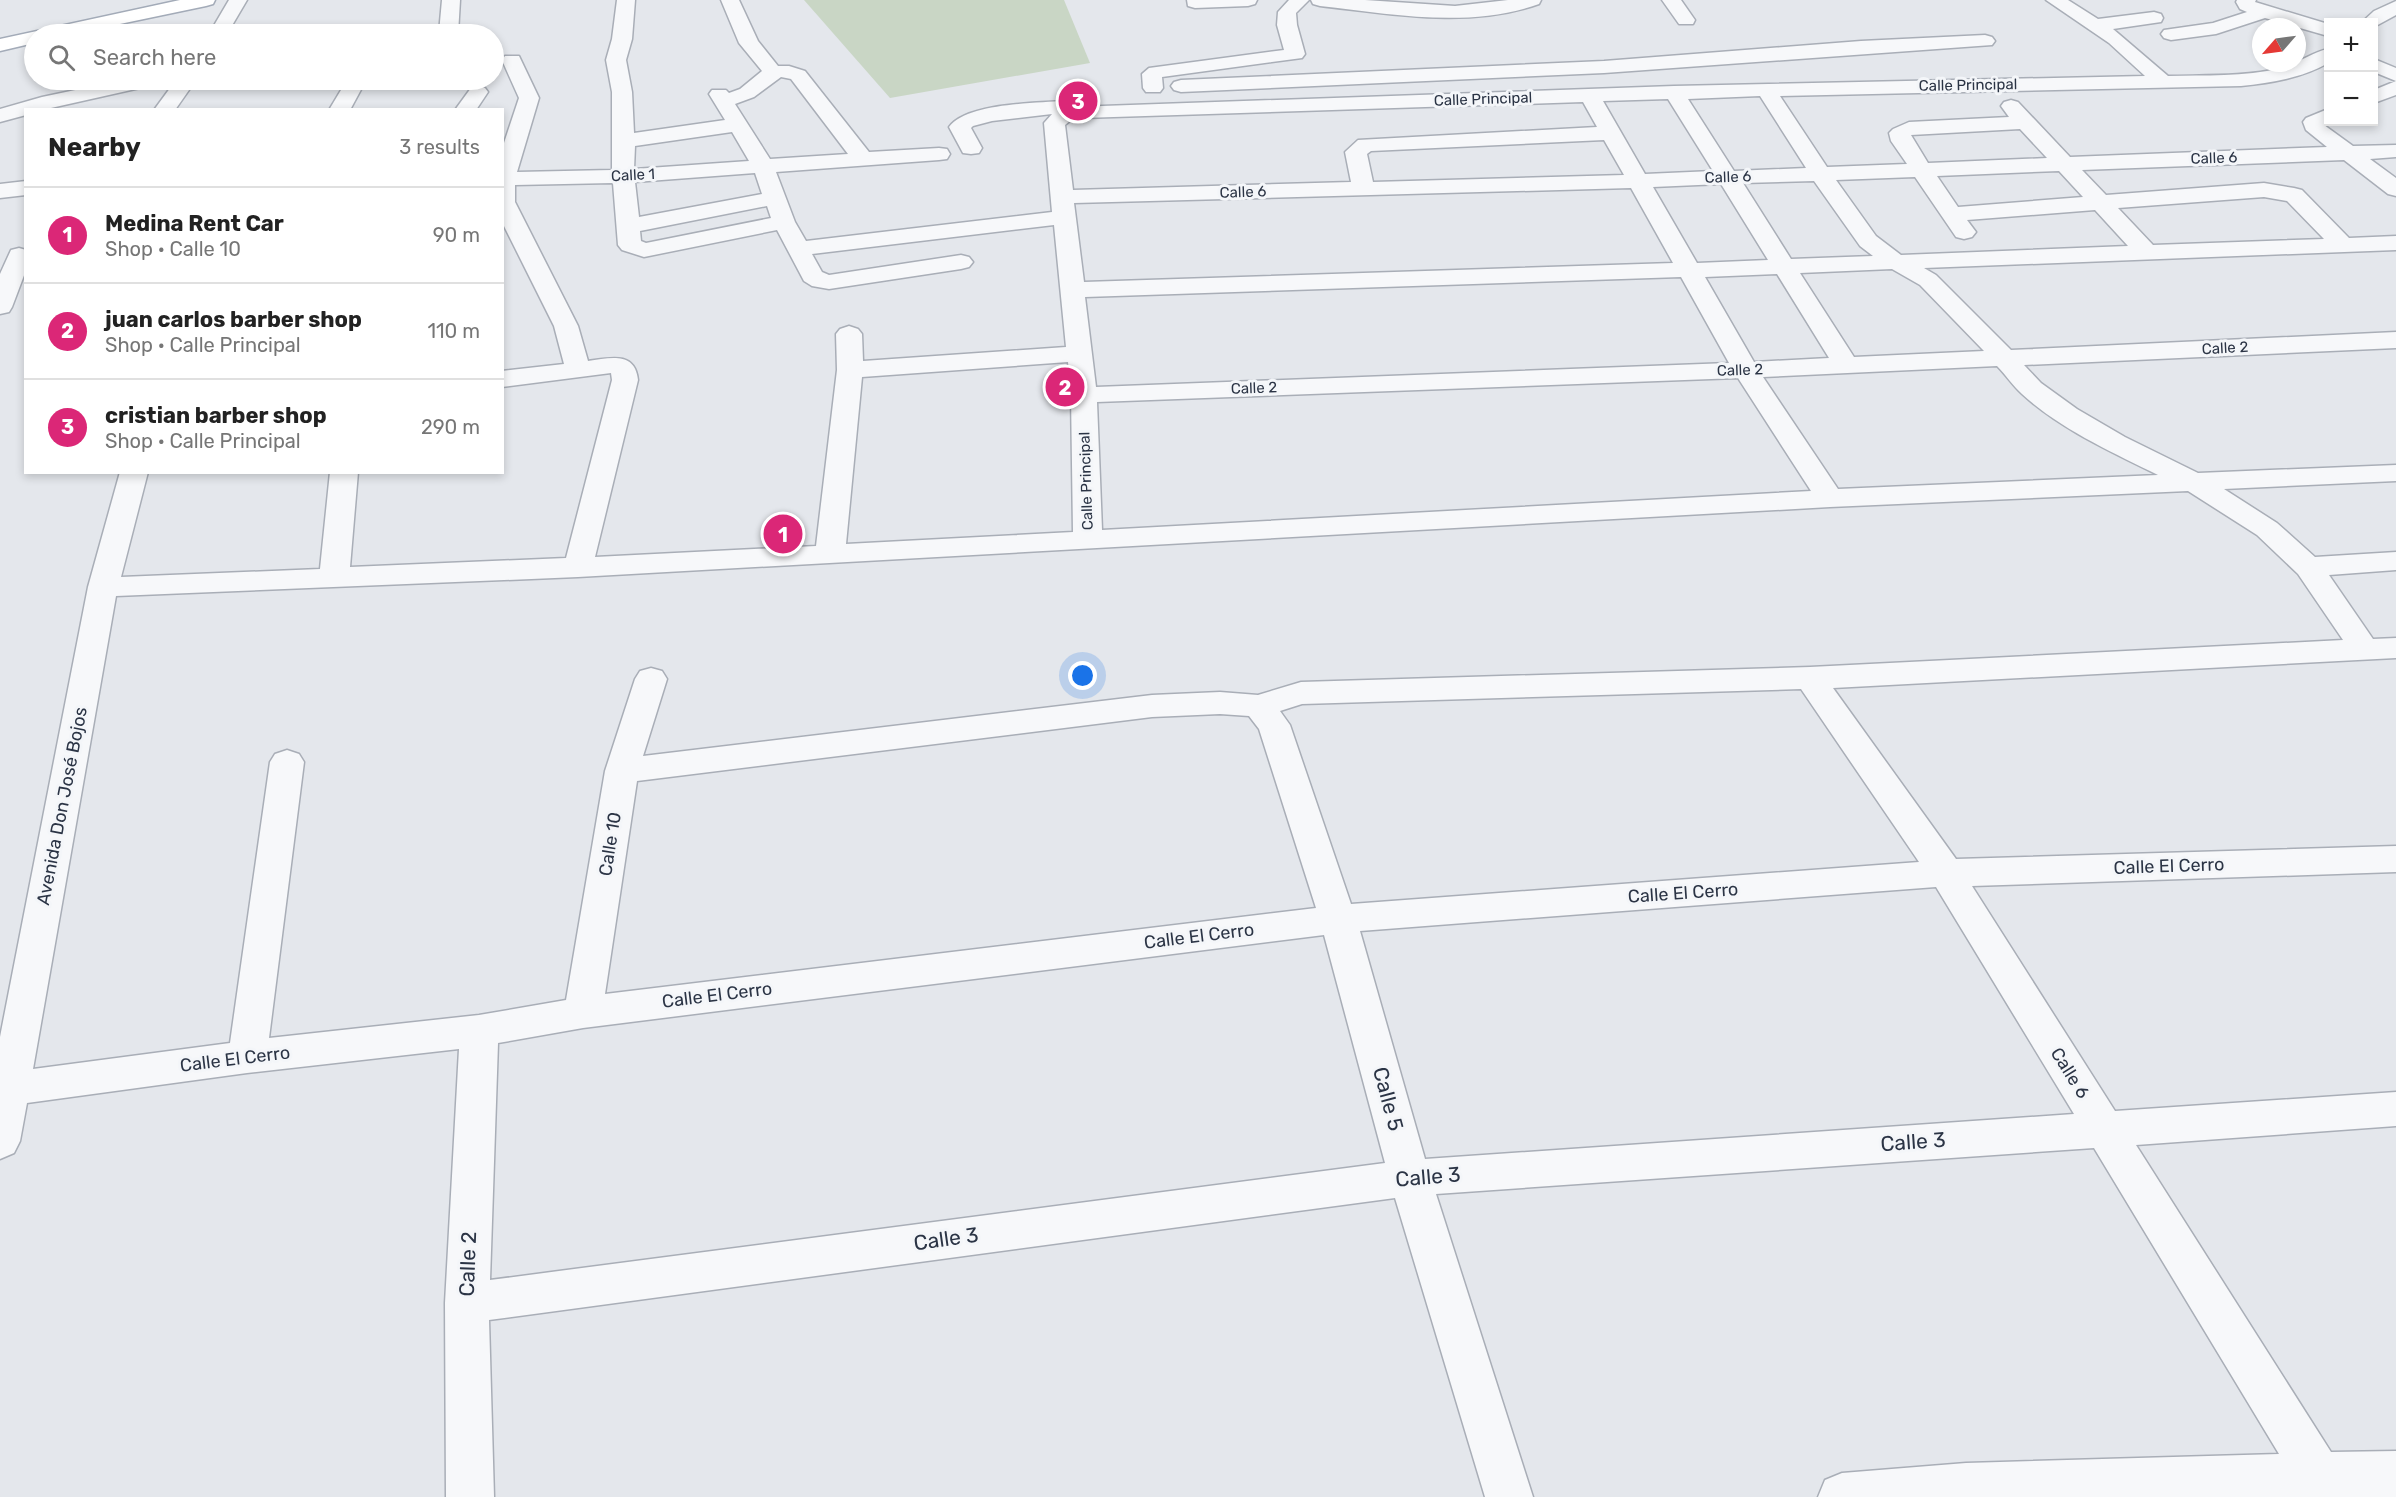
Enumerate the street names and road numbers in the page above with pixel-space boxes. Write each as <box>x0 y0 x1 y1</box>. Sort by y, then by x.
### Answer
street label: Calle Principal <box>1919 75 2017 95</box>
street label: Calle Principal <box>1433 88 1533 110</box>
street label: Calle 6 <box>2190 148 2238 168</box>
street label: Calle 1 <box>611 165 655 185</box>
street label: Calle 6 <box>1704 167 1752 187</box>
street label: Calle 6 <box>1219 182 1267 202</box>
street label: Calle 2 <box>2201 338 2249 358</box>
street label: Calle 2 <box>1716 360 1764 380</box>
street label: Calle 2 <box>1230 378 1278 398</box>
street label: Calle Principal <box>1075 431 1097 531</box>
street label: Avenida Don José Bojos <box>32 705 92 907</box>
street label: Calle 10 <box>594 811 626 877</box>
street label: Calle El Cerro <box>2113 853 2225 879</box>
street label: Calle El Cerro <box>1627 878 1739 908</box>
street label: Calle El Cerro <box>1143 918 1255 954</box>
street label: Calle El Cerro <box>661 977 773 1013</box>
street label: Calle El Cerro <box>179 1041 291 1077</box>
street label: Calle 6 <box>2046 1043 2094 1103</box>
street label: Calle 5 <box>1368 1064 1409 1134</box>
street label: Calle 3 <box>1880 1127 1946 1156</box>
street label: Calle 3 <box>1394 1161 1462 1192</box>
street label: Calle 3 <box>912 1222 980 1255</box>
street label: Calle 2 <box>454 1231 481 1297</box>

